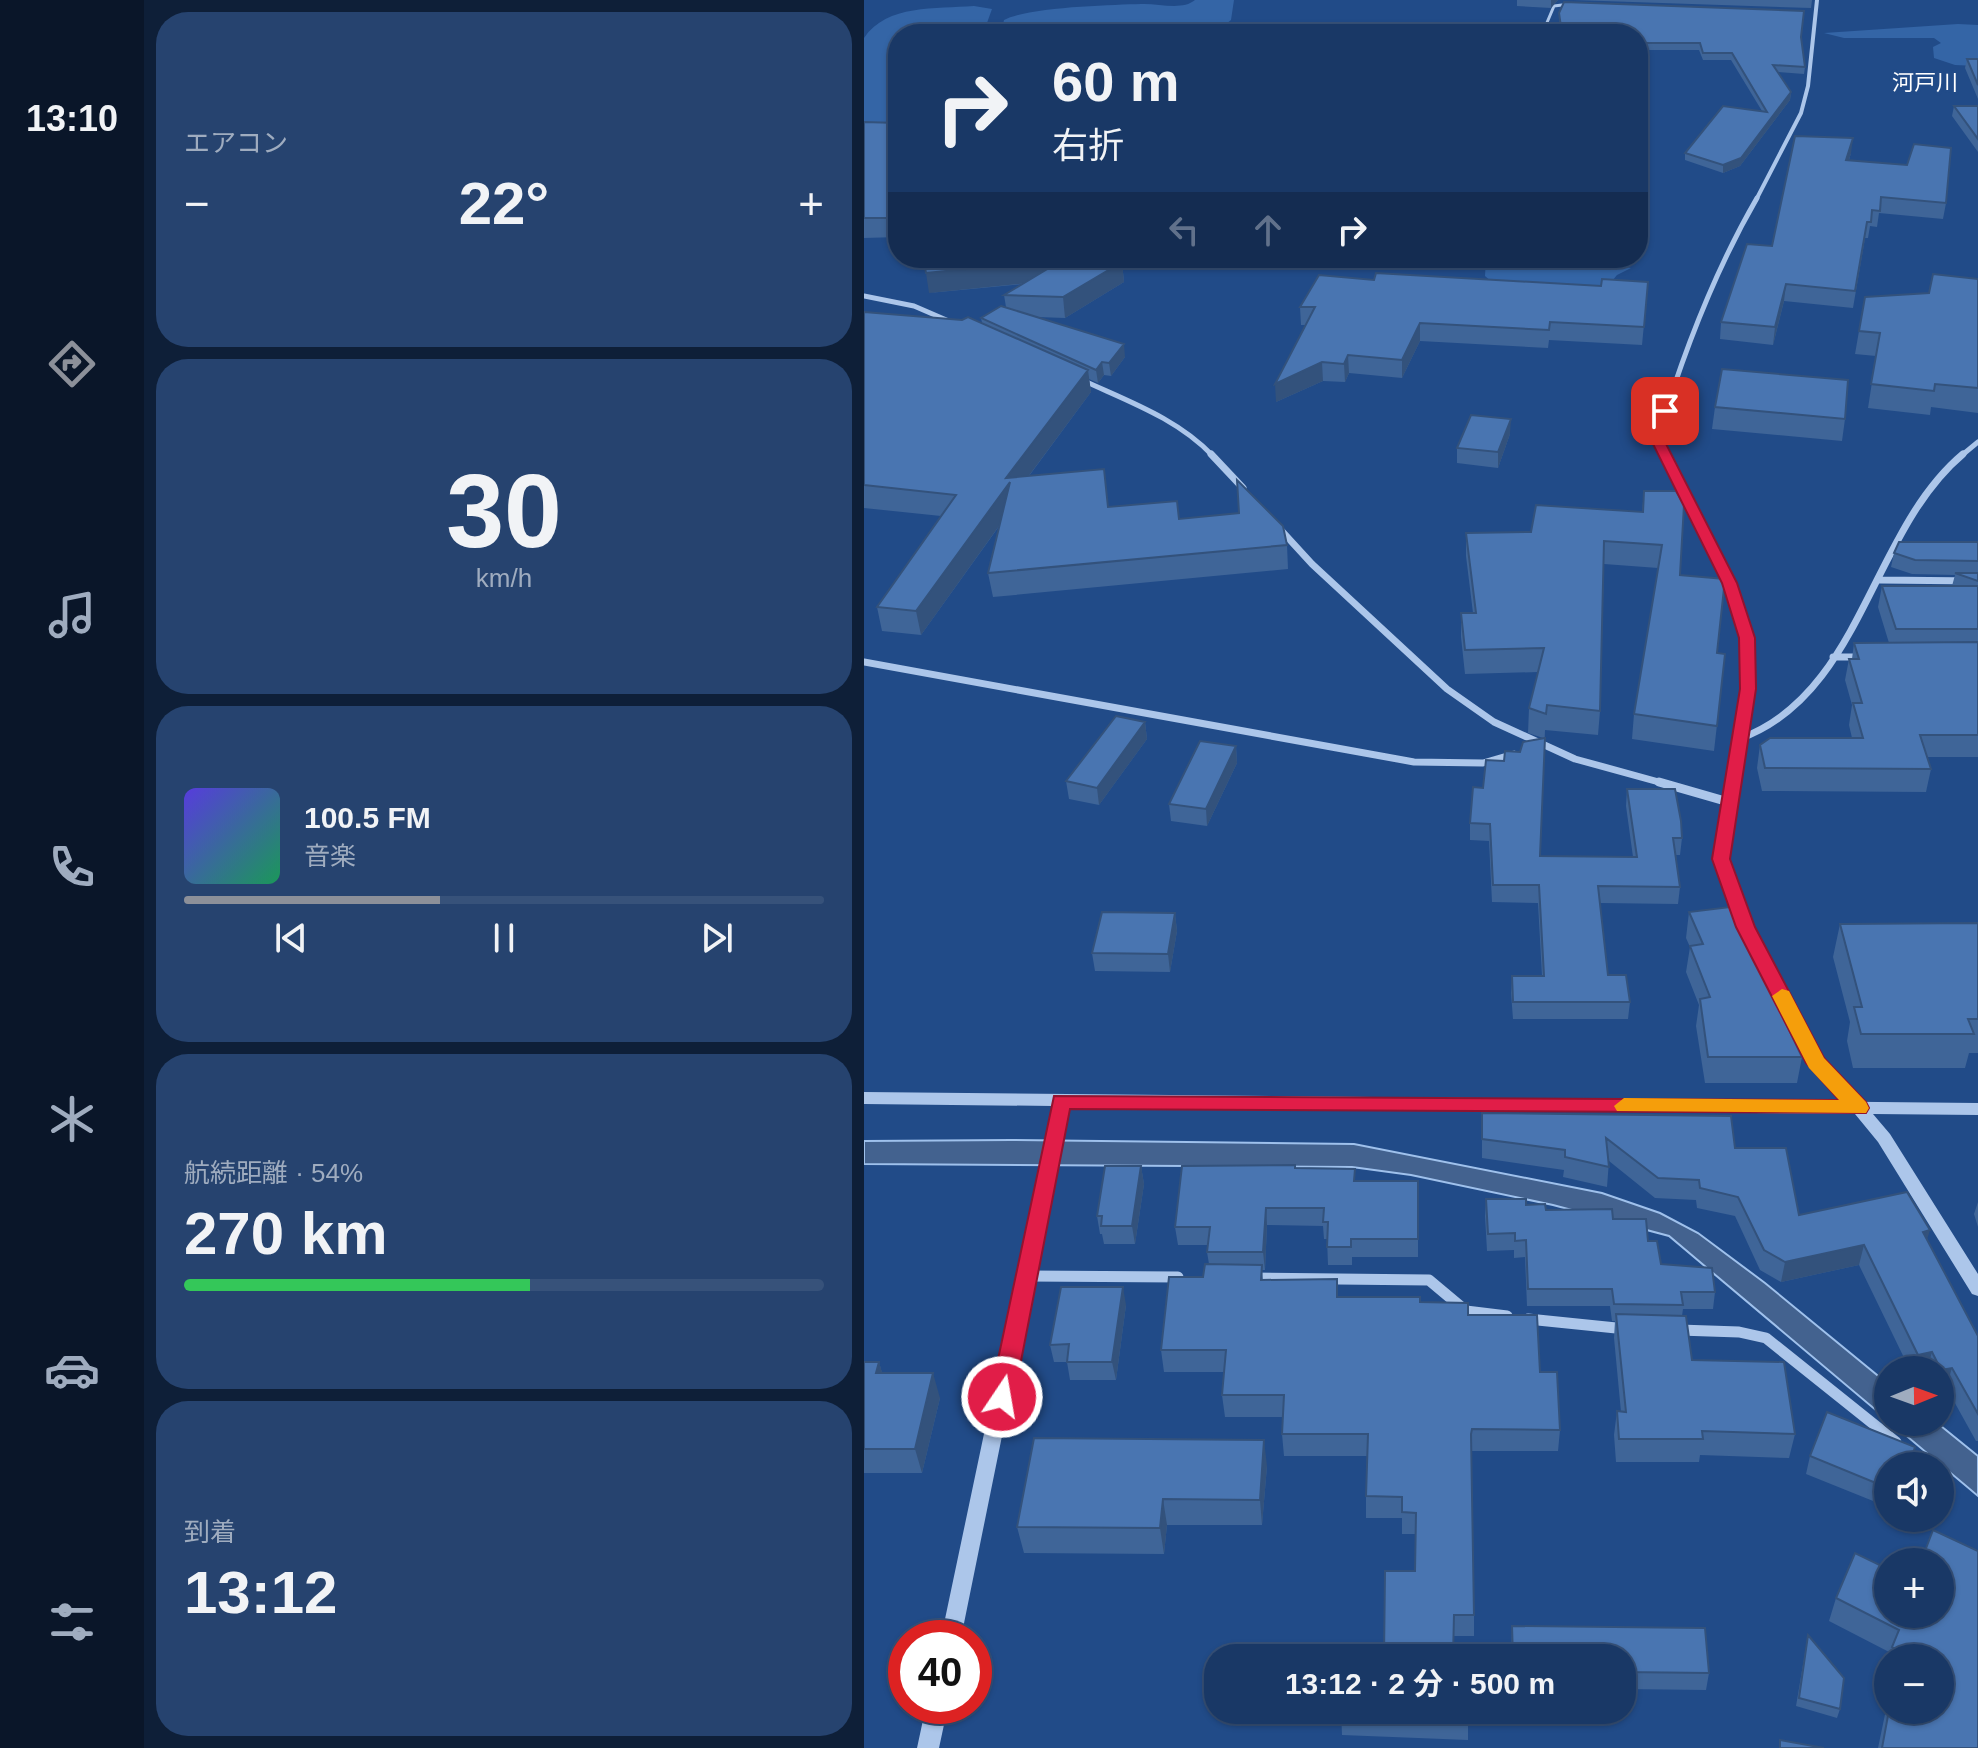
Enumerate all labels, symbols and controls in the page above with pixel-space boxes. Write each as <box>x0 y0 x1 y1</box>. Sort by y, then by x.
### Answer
text: 60 m <box>1052 50 1180 113</box>
icon: right <box>920 56 1024 160</box>
district label: 河戸川 <box>1892 70 1958 95</box>
text: 13:10 <box>26 98 118 139</box>
text: 右折 <box>1052 125 1124 166</box>
text: エアコン <box>184 128 288 158</box>
text: 22° <box>459 170 549 237</box>
text: − <box>184 179 210 228</box>
text: + <box>798 179 824 228</box>
icon: left <box>1162 208 1206 252</box>
icon: ahead <box>1246 208 1290 252</box>
icon: right <box>1330 208 1374 252</box>
icon: directions <box>44 336 100 392</box>
pin <box>1631 377 1699 445</box>
icon: arrive <box>1643 389 1687 433</box>
text: 30 <box>446 453 562 569</box>
text: km/h <box>476 563 532 593</box>
icon: music <box>44 587 100 643</box>
text: 100.5 FM <box>304 801 431 834</box>
icon: phone <box>44 839 100 895</box>
text: 音楽 <box>304 841 356 871</box>
icon: previous <box>269 916 313 960</box>
icon: pause <box>482 916 526 960</box>
icon: next <box>695 916 739 960</box>
icon: climate <box>44 1091 100 1147</box>
text: 航続距離 · 54% <box>184 1158 363 1188</box>
text: 270 km <box>184 1200 388 1267</box>
icon: car <box>44 1342 100 1398</box>
position arrow <box>960 1355 1044 1439</box>
north arrow <box>1874 1356 1954 1436</box>
map controls <box>1874 1356 1954 1724</box>
button: sound <box>1874 1452 1954 1532</box>
text: 到着 <box>184 1517 236 1547</box>
button: + <box>1874 1548 1954 1628</box>
text: 13:12 <box>184 1559 337 1626</box>
icon: filters <box>44 1594 100 1650</box>
speed limit sign: 40 <box>888 1620 992 1724</box>
button: − <box>1874 1644 1954 1724</box>
text: 13:12 · 2 分 · 500 m <box>1285 1667 1555 1700</box>

